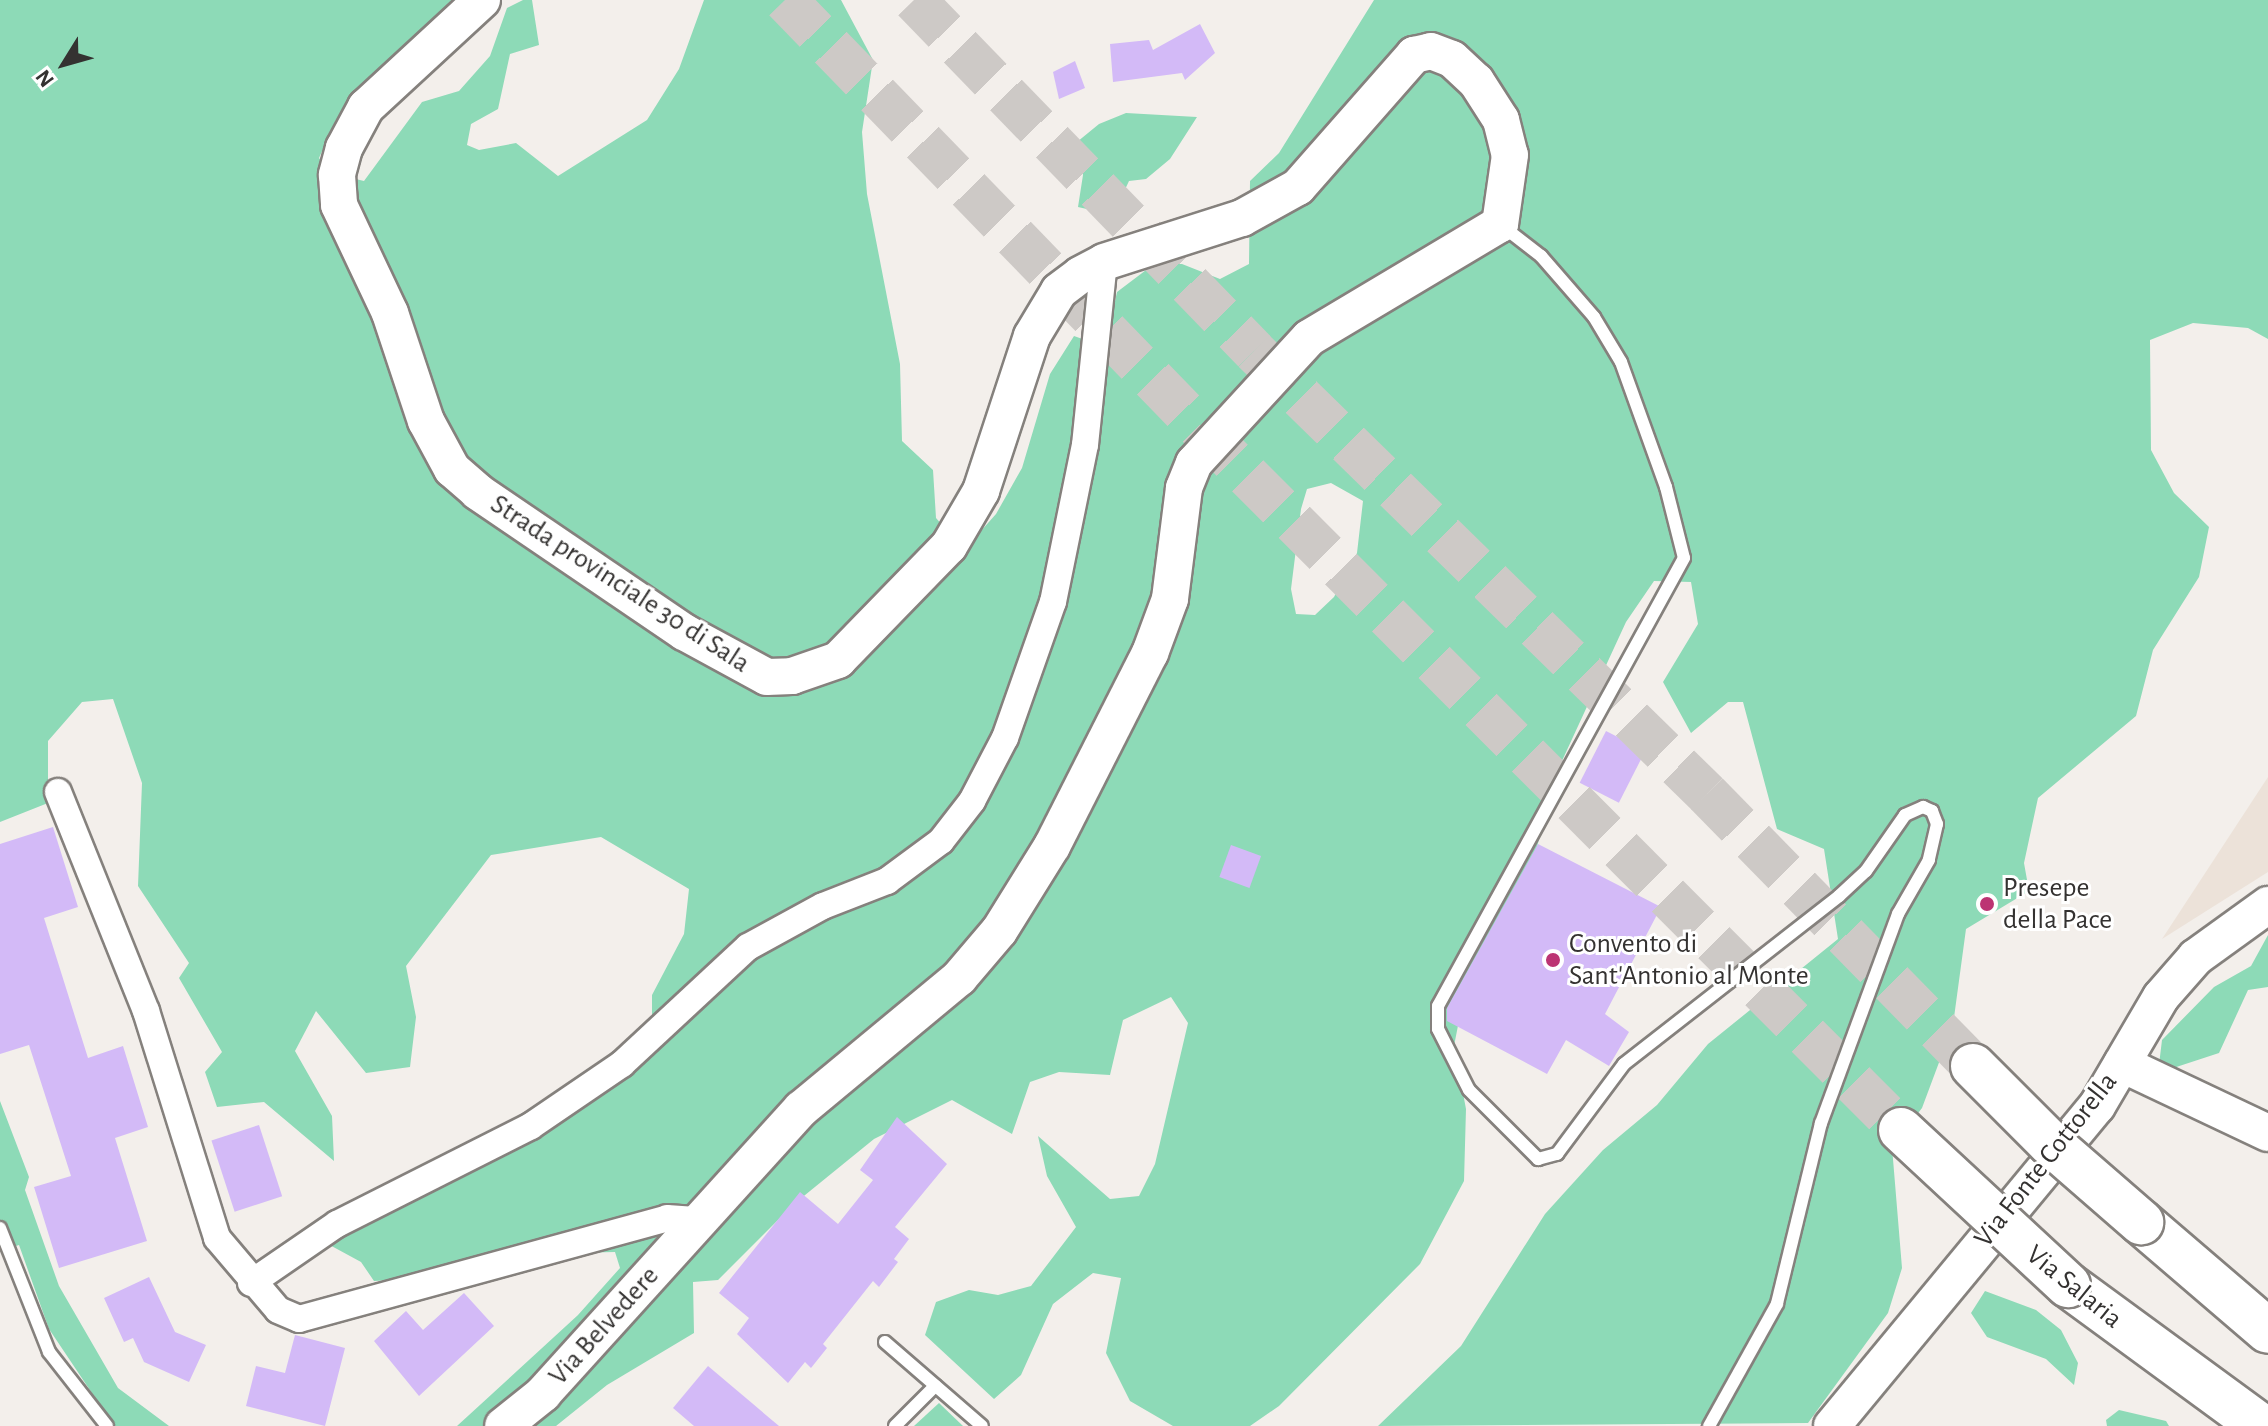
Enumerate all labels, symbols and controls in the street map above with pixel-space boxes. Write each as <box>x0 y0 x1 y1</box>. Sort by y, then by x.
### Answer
north arrow <box>24 24 104 104</box>
text: N <box>31 66 58 91</box>
street label: Strada provinciale 30 di Sala <box>484 488 756 680</box>
place label: Presepe della Pace <box>2003 871 2112 937</box>
marker: Presepe della Pace <box>1978 895 1996 913</box>
place label: Convento di Sant'Antonio al Monte <box>1569 927 1809 993</box>
marker: Convento di Sant'Antonio al Monte <box>1544 951 1562 969</box>
street label: Via Fonte Cottorella <box>1967 1066 2125 1254</box>
street label: Via Salaria <box>2019 1238 2129 1336</box>
street label: Via Belvedere <box>542 1260 666 1392</box>

